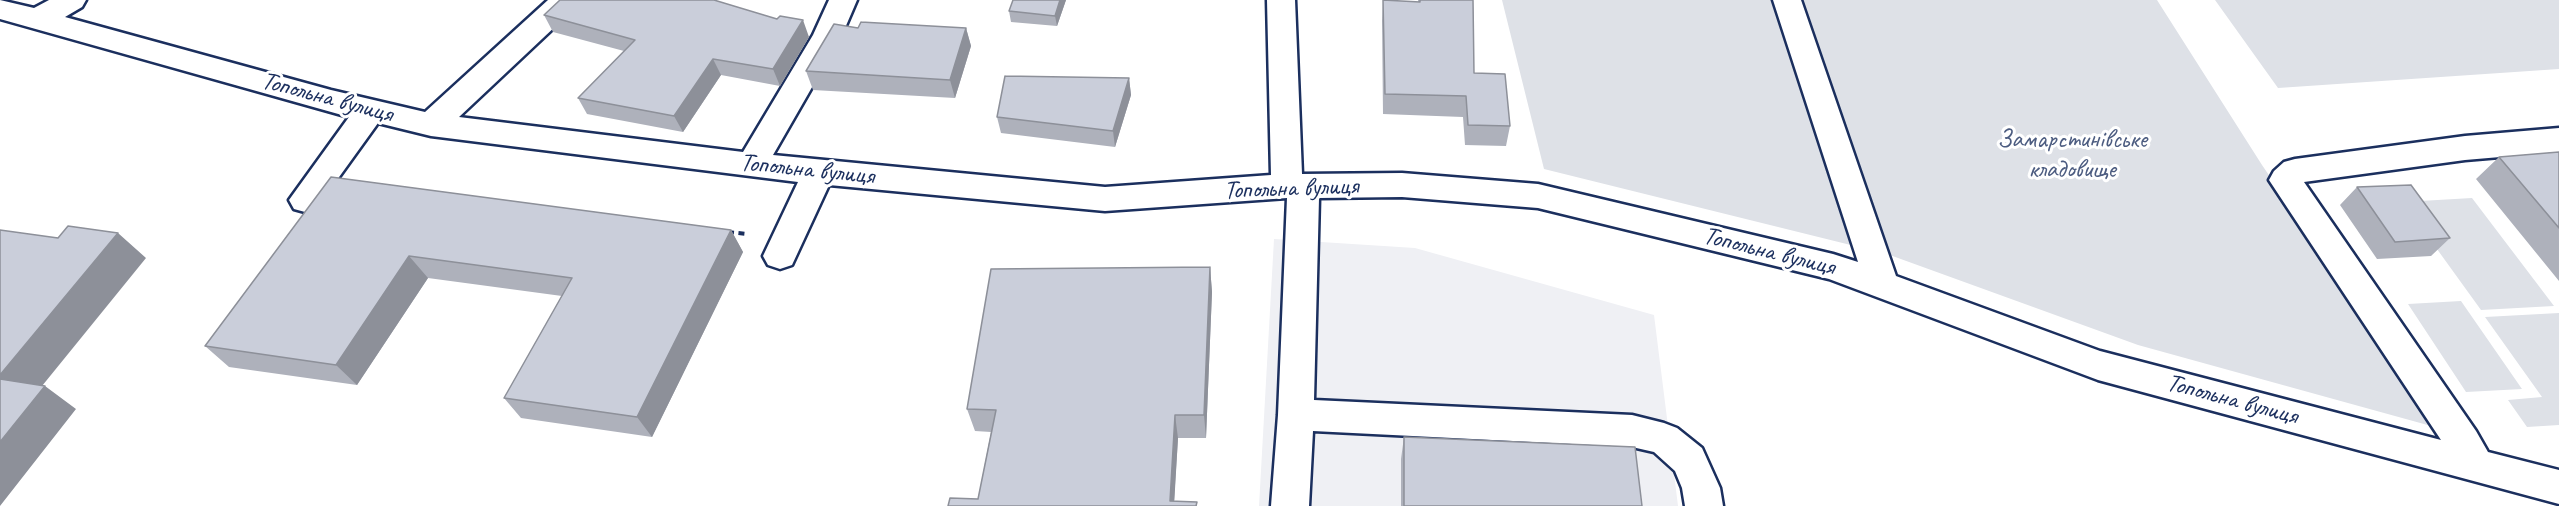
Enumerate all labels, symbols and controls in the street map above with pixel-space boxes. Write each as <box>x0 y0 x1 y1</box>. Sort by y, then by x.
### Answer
street label: Топольна вулиця <box>258 65 396 131</box>
park label: Замарстинівське кладовище <box>1997 124 2147 186</box>
street label: Топольна вулиця <box>738 147 876 193</box>
street label: Топольна вулиця <box>1223 171 1359 207</box>
street label: Топольна вулиця <box>1700 221 1838 283</box>
street label: Топольна вулиця <box>2163 367 2301 433</box>

